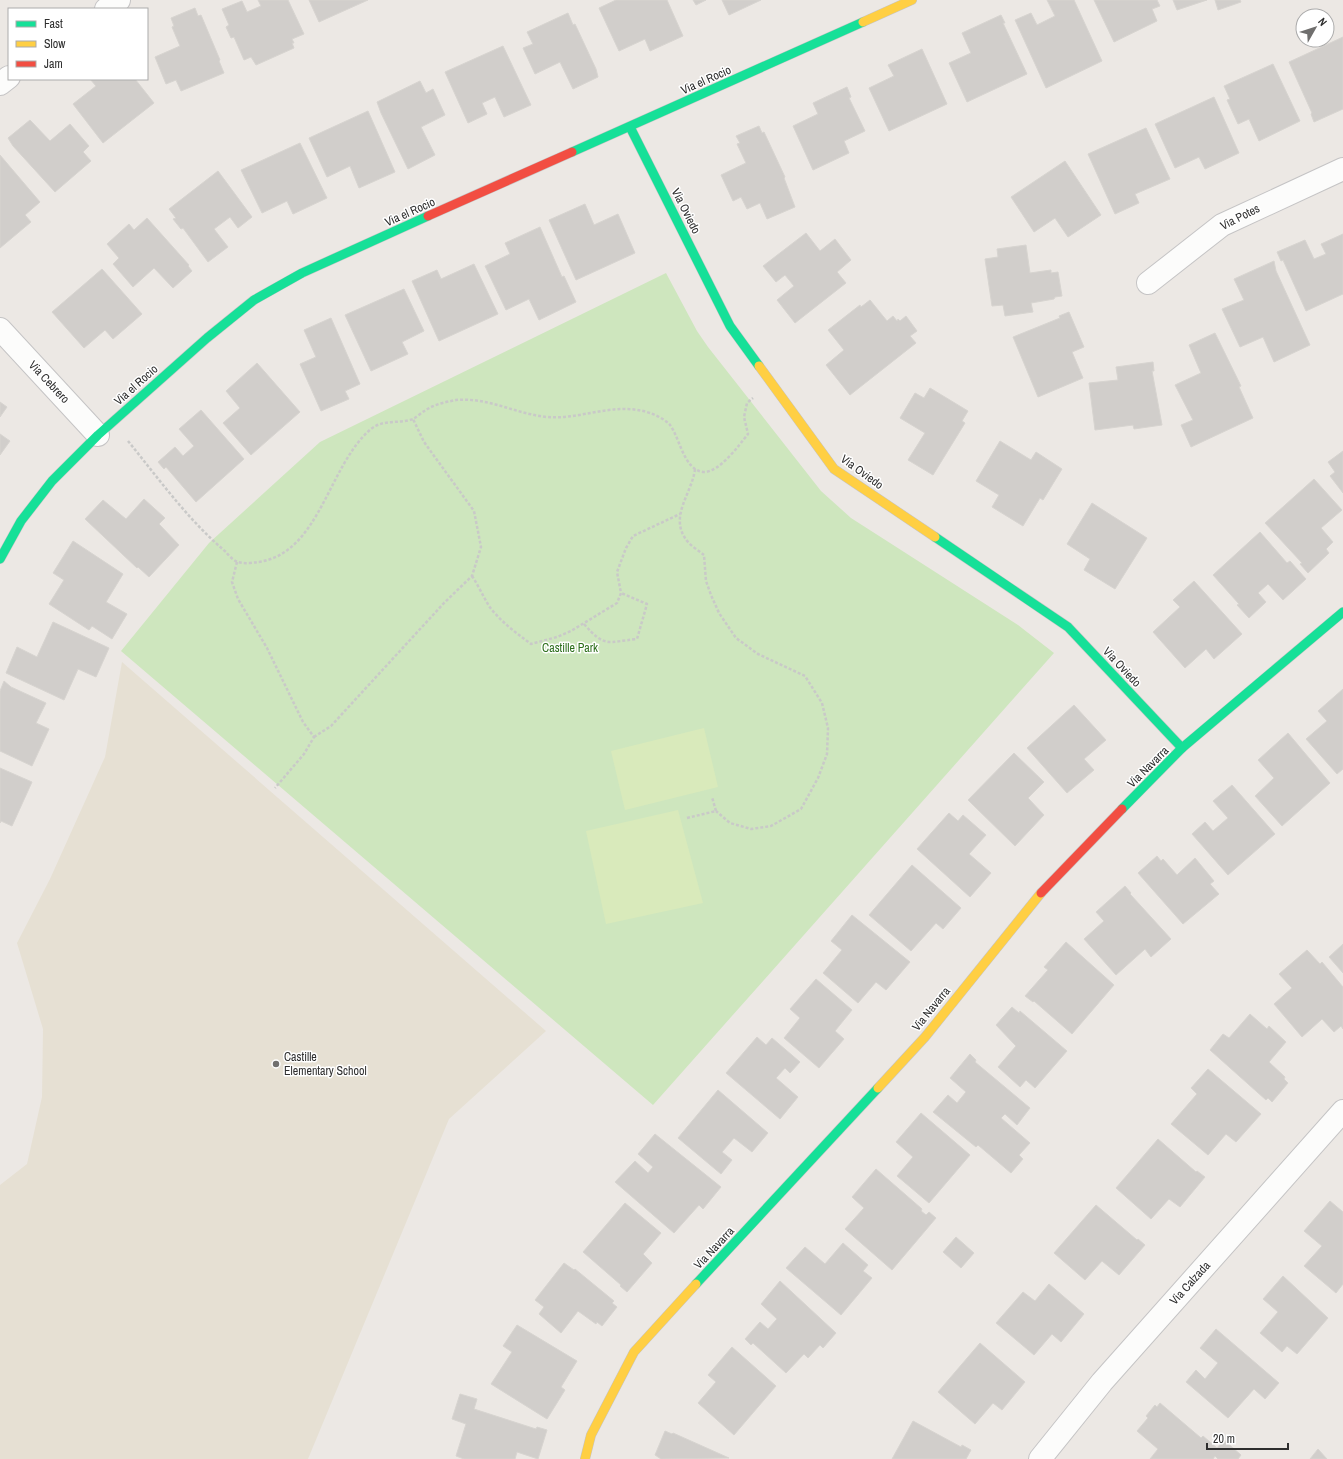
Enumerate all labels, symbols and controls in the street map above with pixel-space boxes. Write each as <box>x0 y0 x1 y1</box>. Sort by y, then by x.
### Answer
legend <box>8 8 148 80</box>
north arrow <box>1295 8 1335 48</box>
text: N <box>1315 15 1330 29</box>
text: Fast <box>44 16 63 32</box>
text: Slow <box>44 36 66 52</box>
text: Jam <box>44 56 63 72</box>
street label: Via el Rocio <box>678 62 734 98</box>
street label: Via Oviedo <box>668 186 704 236</box>
street label: Via el Rocio <box>382 194 438 230</box>
street label: Via Potes <box>1217 200 1263 234</box>
street label: Via Cebrero <box>25 357 73 407</box>
street label: Via el Rocio <box>111 361 161 409</box>
street label: Via Oviedo <box>837 451 887 493</box>
park label: Castille Park <box>542 640 598 656</box>
street label: Via Oviedo <box>1099 644 1145 690</box>
street label: Via Navarra <box>1124 742 1173 791</box>
street label: Via Navarra <box>908 983 954 1034</box>
place label: Castille Elementary School <box>284 1049 367 1079</box>
marker: Castille Elementary School <box>271 1059 281 1069</box>
street label: Via Navarra <box>690 1223 738 1273</box>
street label: Via Calzada <box>1166 1257 1214 1308</box>
scale bar <box>1207 1425 1288 1451</box>
text: 20 m <box>1213 1431 1235 1447</box>

